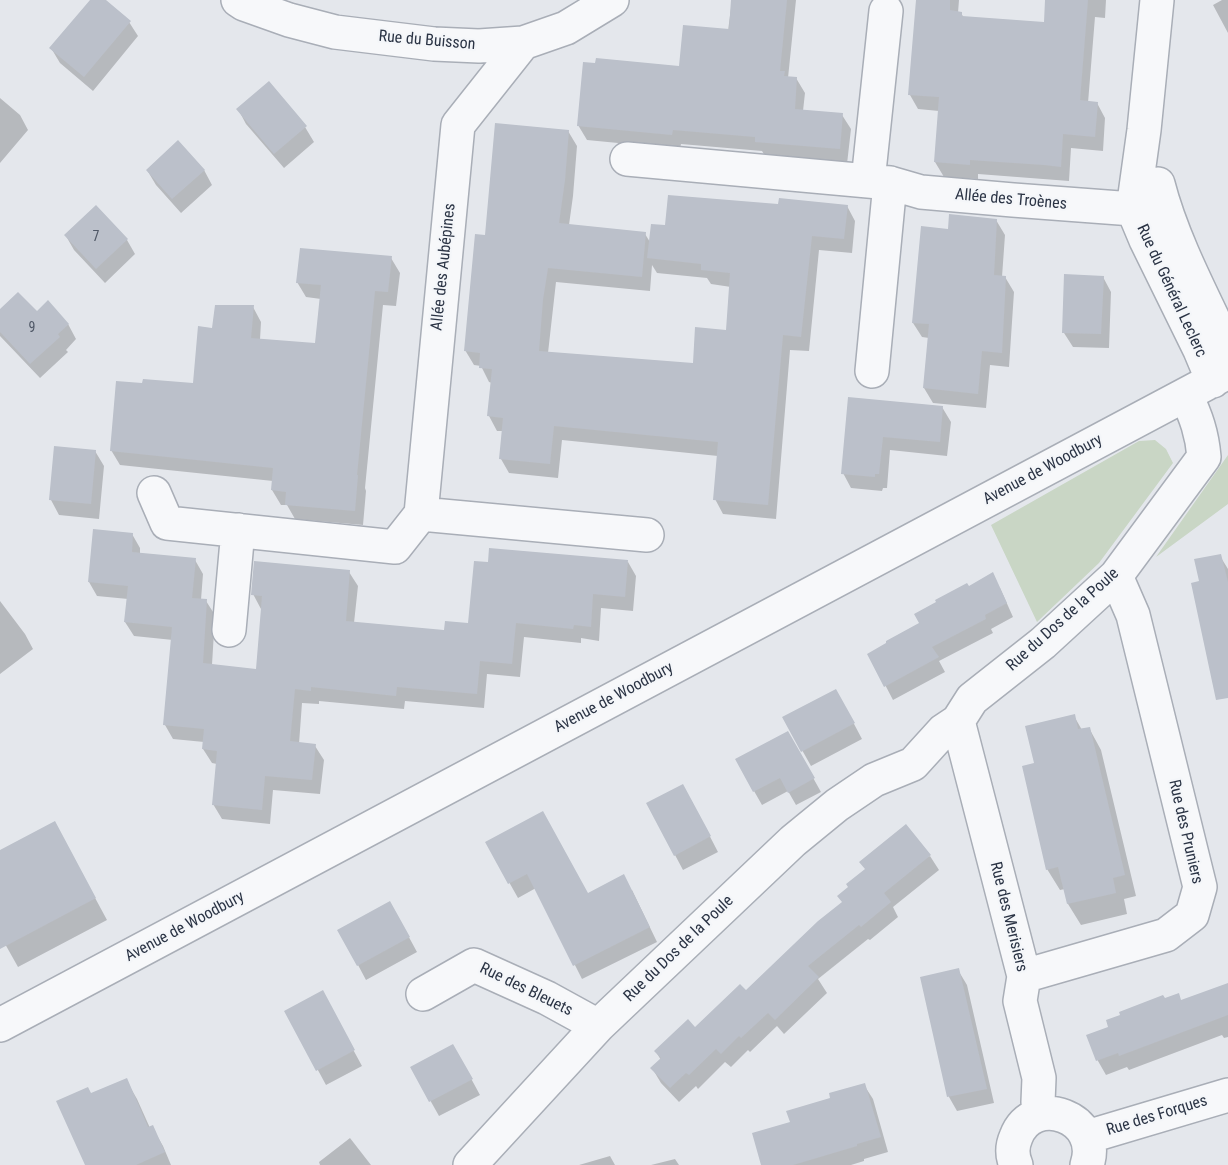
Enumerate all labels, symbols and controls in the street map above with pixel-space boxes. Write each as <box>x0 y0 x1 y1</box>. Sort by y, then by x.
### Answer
street label: Rue du Buisson <box>378 27 476 55</box>
street label: Allée des Troènes <box>954 186 1068 214</box>
street label: Allée des Aubépines <box>428 202 460 332</box>
street label: Rue du Général Leclerc <box>1132 222 1210 360</box>
house number: 7 <box>93 229 99 245</box>
house number: 9 <box>29 320 35 336</box>
street label: Avenue de Woodbury <box>980 431 1106 509</box>
street label: Rue du Dos de la Poule <box>1003 564 1123 676</box>
street label: Avenue de Woodbury <box>551 659 677 737</box>
street label: Rue des Pruniers <box>1164 778 1206 886</box>
street label: Rue des Merisiers <box>985 860 1031 974</box>
street label: Avenue de Woodbury <box>122 888 248 966</box>
street label: Rue du Dos de la Poule <box>620 892 738 1006</box>
street label: Rue des Bleuets <box>476 959 576 1021</box>
street label: Rue des Forques <box>1104 1092 1210 1140</box>

